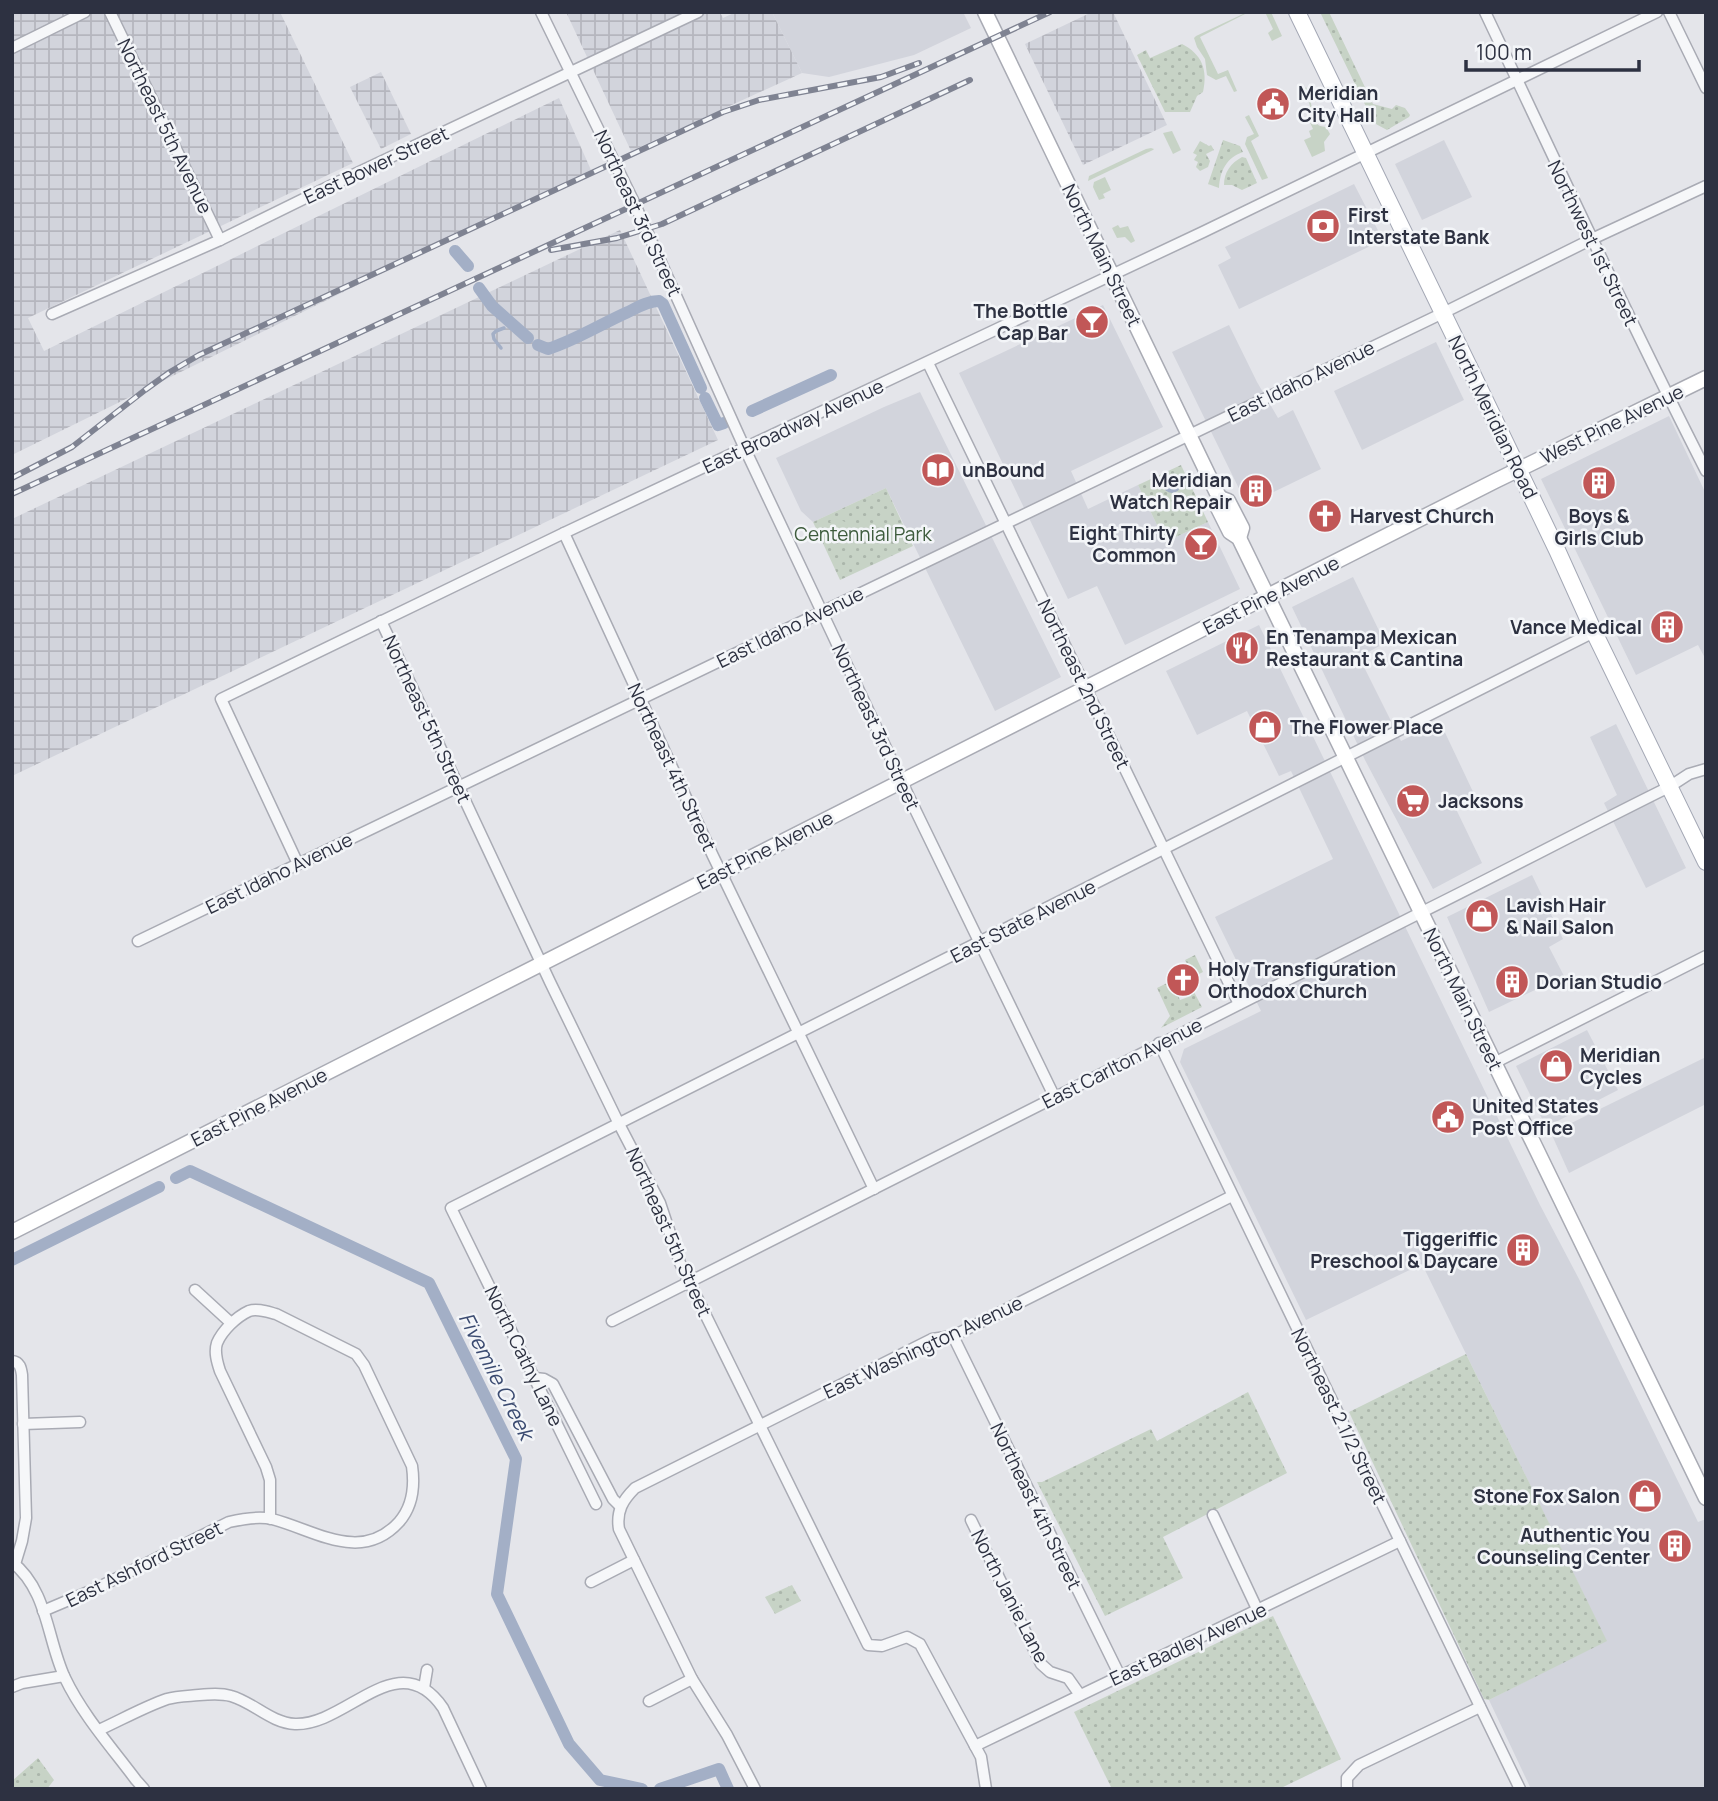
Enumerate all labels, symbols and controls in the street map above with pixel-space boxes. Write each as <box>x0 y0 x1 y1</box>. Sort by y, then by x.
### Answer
scale bar <box>1466 28 1639 72</box>
street label: Northeast 5th Avenue <box>111 34 219 218</box>
text: 100 m <box>1476 38 1532 66</box>
place label: Meridian City Hall <box>1298 80 1378 128</box>
public building icon: Meridian City Hall <box>1254 85 1292 123</box>
street label: East Bower Street <box>299 120 453 210</box>
street label: Northeast 3rd Street <box>588 126 688 300</box>
street label: Northwest 1st Street <box>1542 156 1644 330</box>
street label: North Main Street <box>1056 179 1148 331</box>
place label: First Interstate Bank <box>1348 202 1490 250</box>
bank icon: First Interstate Bank <box>1304 207 1342 245</box>
place label: The Bottle Cap Bar <box>974 298 1068 346</box>
bar icon: The Bottle Cap Bar <box>1073 303 1111 341</box>
street label: North Meridian Road <box>1442 331 1544 503</box>
street label: East Idaho Avenue <box>1223 334 1379 428</box>
street label: East Broadway Avenue <box>698 373 888 479</box>
street label: West Pine Avenue <box>1536 378 1688 470</box>
library icon: unBound <box>919 451 957 489</box>
place label: unBound <box>962 457 1045 483</box>
building icon: Boys & Girls Club <box>1580 464 1618 502</box>
place label: Meridian Watch Repair <box>1110 467 1232 515</box>
building icon: Meridian Watch Repair <box>1237 472 1275 510</box>
church icon: Harvest Church <box>1306 497 1344 535</box>
place label: Harvest Church <box>1350 503 1494 529</box>
place label: Boys & Girls Club <box>1554 503 1644 551</box>
place label: Eight Thirty Common <box>1069 520 1176 568</box>
park label: Centennial Park <box>794 521 932 547</box>
bar icon: Eight Thirty Common <box>1182 525 1220 563</box>
street label: East Pine Avenue <box>1198 549 1344 641</box>
street label: East Idaho Avenue <box>712 580 868 674</box>
street label: Northeast 2nd Street <box>1032 595 1136 773</box>
building icon: Vance Medical <box>1648 608 1686 646</box>
place label: Vance Medical <box>1510 614 1642 640</box>
place label: En Tenampa Mexican Restaurant & Cantina <box>1266 624 1463 672</box>
restaurant icon: En Tenampa Mexican Restaurant & Cantina <box>1223 629 1261 667</box>
street label: Northeast 5th Street <box>377 631 477 807</box>
street label: Northeast 3rd Street <box>826 640 926 814</box>
street label: Northeast 4th Street <box>622 679 722 855</box>
shop icon: The Flower Place <box>1246 708 1284 746</box>
place label: The Flower Place <box>1290 714 1443 740</box>
supermarket icon: Jacksons <box>1394 782 1432 820</box>
place label: Jacksons <box>1438 788 1524 814</box>
street label: East Pine Avenue <box>692 804 838 896</box>
street label: East Idaho Avenue <box>201 826 357 920</box>
street label: East State Avenue <box>946 873 1100 969</box>
place label: Lavish Hair & Nail Salon <box>1506 892 1614 940</box>
shop icon: Lavish Hair & Nail Salon <box>1463 897 1501 935</box>
street label: North Main Street <box>1417 923 1509 1075</box>
place label: Holy Transfiguration Orthodox Church <box>1208 956 1396 1004</box>
church icon: Holy Transfiguration Orthodox Church <box>1164 961 1202 999</box>
building icon: Dorian Studio <box>1493 963 1531 1001</box>
place label: Dorian Studio <box>1536 969 1662 995</box>
street label: East Carlton Avenue <box>1037 1011 1207 1115</box>
place label: Meridian Cycles <box>1580 1042 1660 1090</box>
shop icon: Meridian Cycles <box>1537 1047 1575 1085</box>
street label: East Pine Avenue <box>186 1061 332 1153</box>
place label: United States Post Office <box>1472 1093 1599 1141</box>
public building icon: United States Post Office <box>1429 1098 1467 1136</box>
street label: Northeast 5th Street <box>620 1143 718 1321</box>
place label: Tiggeriffic Preschool & Daycare <box>1310 1226 1498 1274</box>
building icon: Tiggeriffic Preschool & Daycare <box>1504 1231 1542 1269</box>
street label: North Cathy Lane <box>479 1281 569 1431</box>
street label: East Washington Avenue <box>819 1289 1027 1405</box>
water label: Fivemile Creek <box>453 1307 542 1446</box>
street label: Northeast 2 1/2 Street <box>1285 1324 1393 1508</box>
street label: Northeast 4th Street <box>984 1418 1088 1594</box>
shop icon: Stone Fox Salon <box>1626 1477 1664 1515</box>
place label: Stone Fox Salon <box>1473 1483 1620 1509</box>
street label: East Ashford Street <box>61 1515 227 1613</box>
place label: Authentic You Counseling Center <box>1477 1522 1650 1570</box>
street label: North Janie Lane <box>965 1525 1055 1667</box>
building icon: Authentic You Counseling Center <box>1656 1527 1694 1565</box>
street label: East Badley Avenue <box>1105 1596 1271 1692</box>

